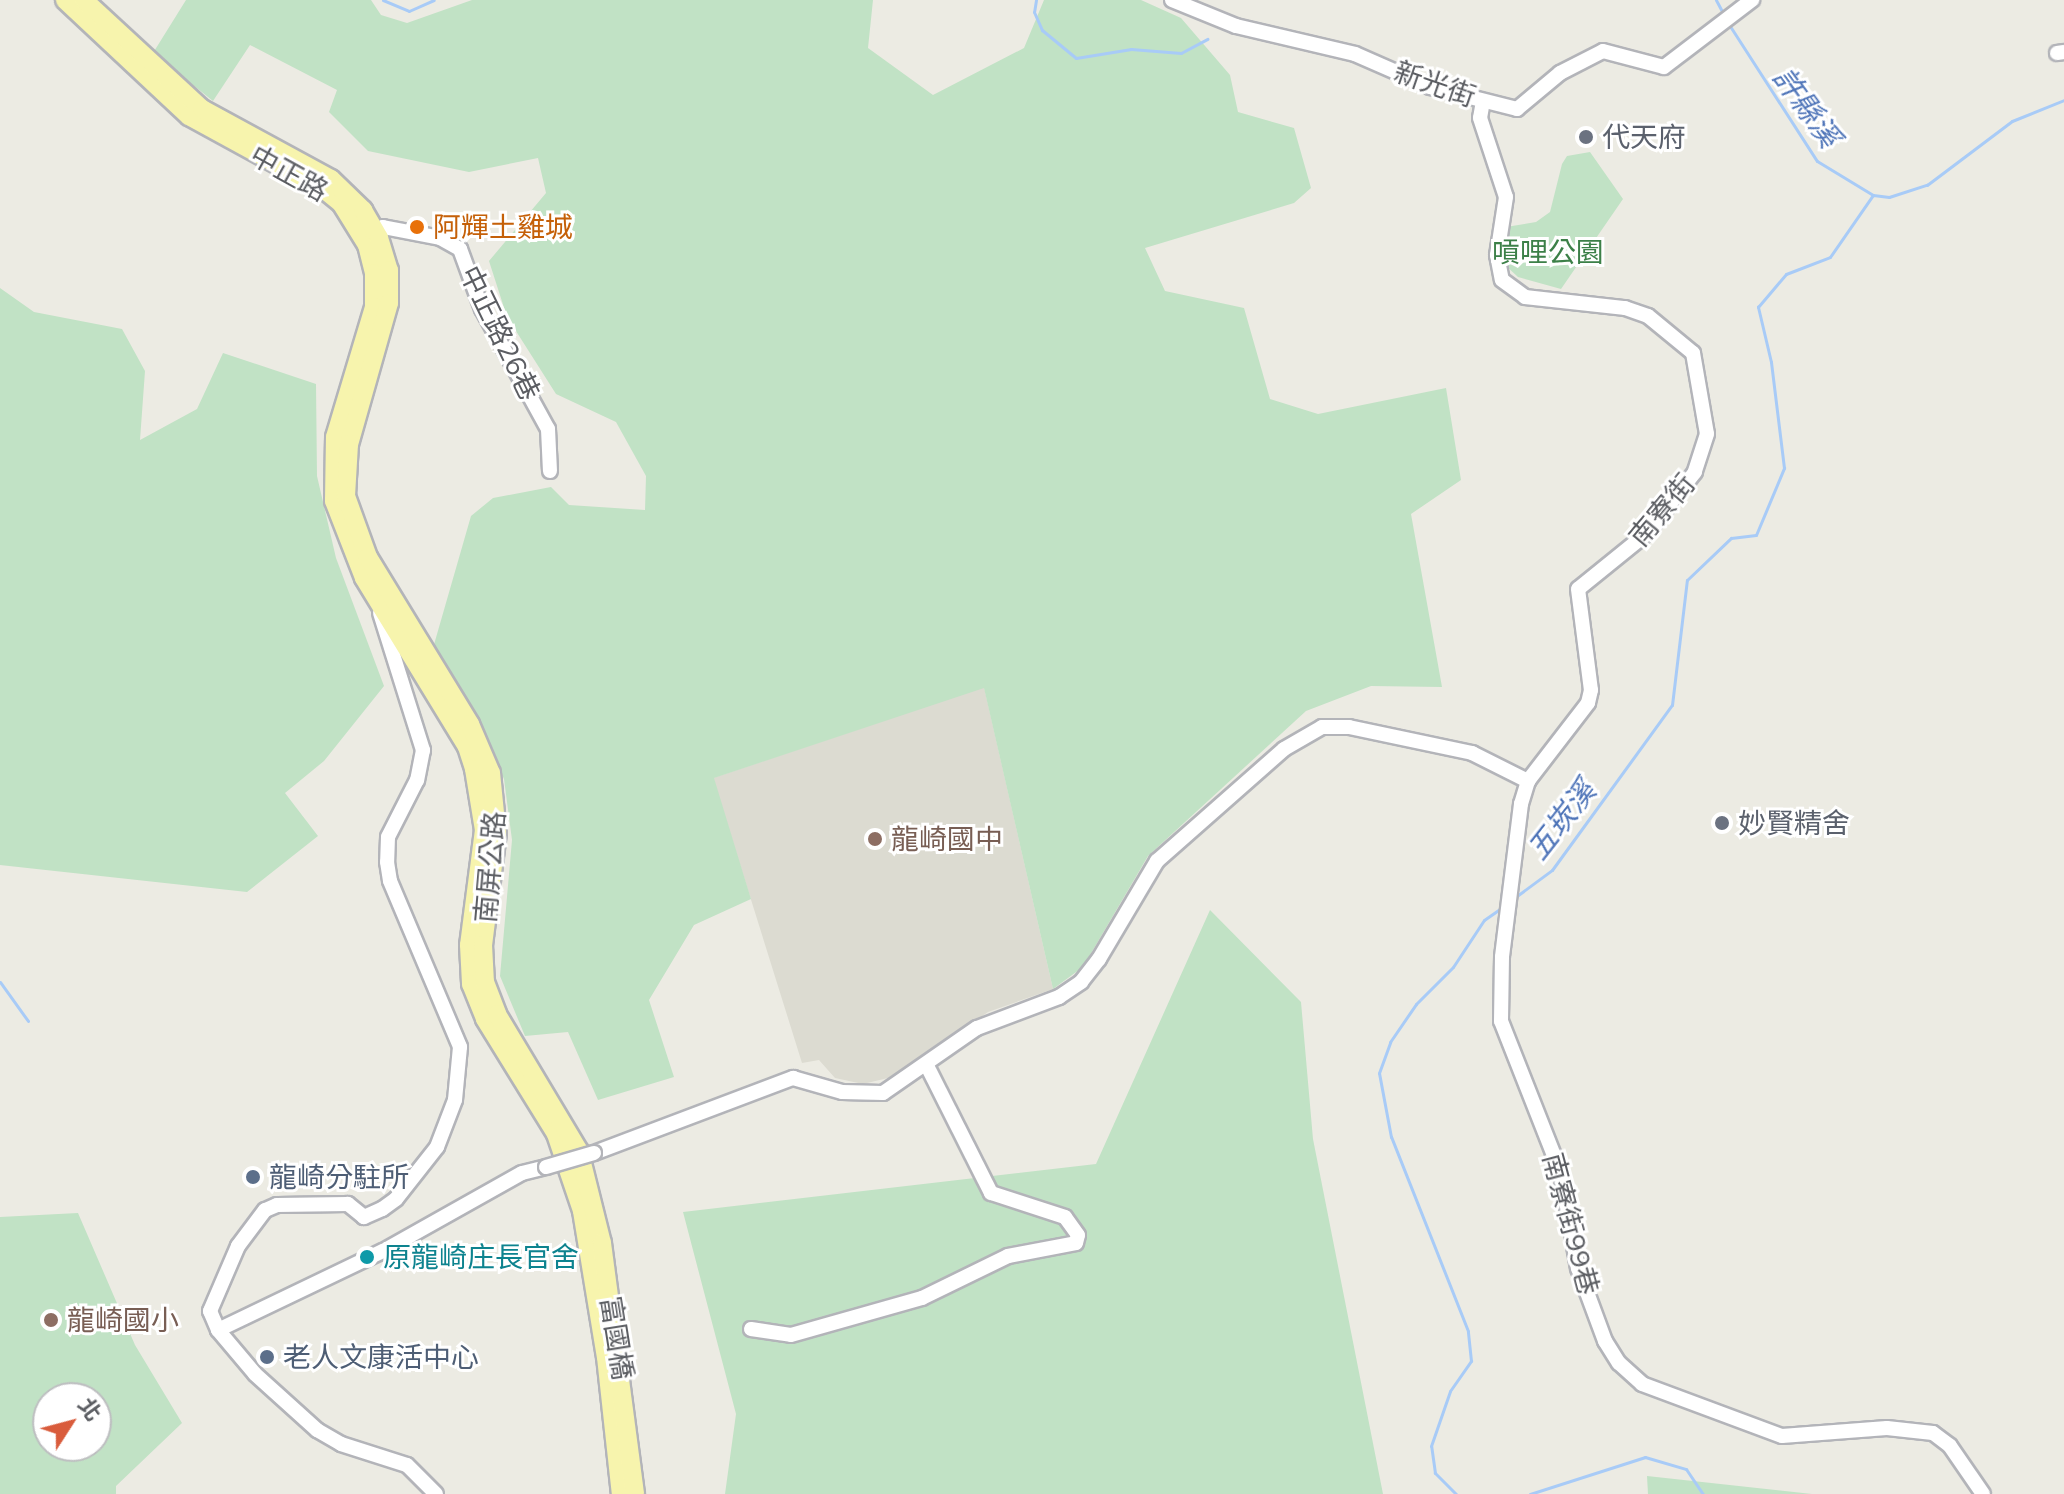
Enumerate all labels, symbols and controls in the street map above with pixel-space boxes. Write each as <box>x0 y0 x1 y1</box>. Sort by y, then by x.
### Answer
street label: 新光街 <box>1390 54 1480 114</box>
water label: 許縣溪 <box>1766 60 1848 154</box>
place label: 代天府 <box>1602 120 1686 154</box>
marker: 代天府 <box>1577 128 1595 146</box>
street label: 中正路 <box>244 138 334 208</box>
place label: 阿輝土雞城 <box>433 210 573 244</box>
marker: 阿輝土雞城 <box>408 218 426 236</box>
park label: 嗊哩公園 <box>1492 235 1604 269</box>
street label: 中正路26巷 <box>453 260 547 406</box>
street label: 南寮街 <box>1622 467 1702 553</box>
water label: 五崁溪 <box>1519 773 1603 867</box>
place label: 妙賢精舍 <box>1738 806 1850 840</box>
street label: 南屏公路 <box>468 810 512 924</box>
marker: 妙賢精舍 <box>1713 814 1731 832</box>
place label: 龍崎國中 <box>891 822 1003 856</box>
marker: 龍崎國中 <box>866 830 884 848</box>
street label: 南寮街99巷 <box>1536 1149 1606 1299</box>
place label: 龍崎分駐所 <box>269 1160 409 1194</box>
marker: 龍崎分駐所 <box>244 1168 262 1186</box>
place label: 原龍崎庄長官舍 <box>383 1240 579 1274</box>
marker: 原龍崎庄長官舍 <box>358 1248 376 1266</box>
street label: 富國橋 <box>594 1294 640 1382</box>
place label: 龍崎國小 <box>67 1303 179 1337</box>
marker: 龍崎國小 <box>42 1311 60 1329</box>
place label: 老人文康活中心 <box>283 1340 479 1374</box>
marker: 老人文康活中心 <box>258 1348 276 1366</box>
north arrow <box>32 1382 112 1462</box>
text: 北 <box>72 1392 108 1426</box>

